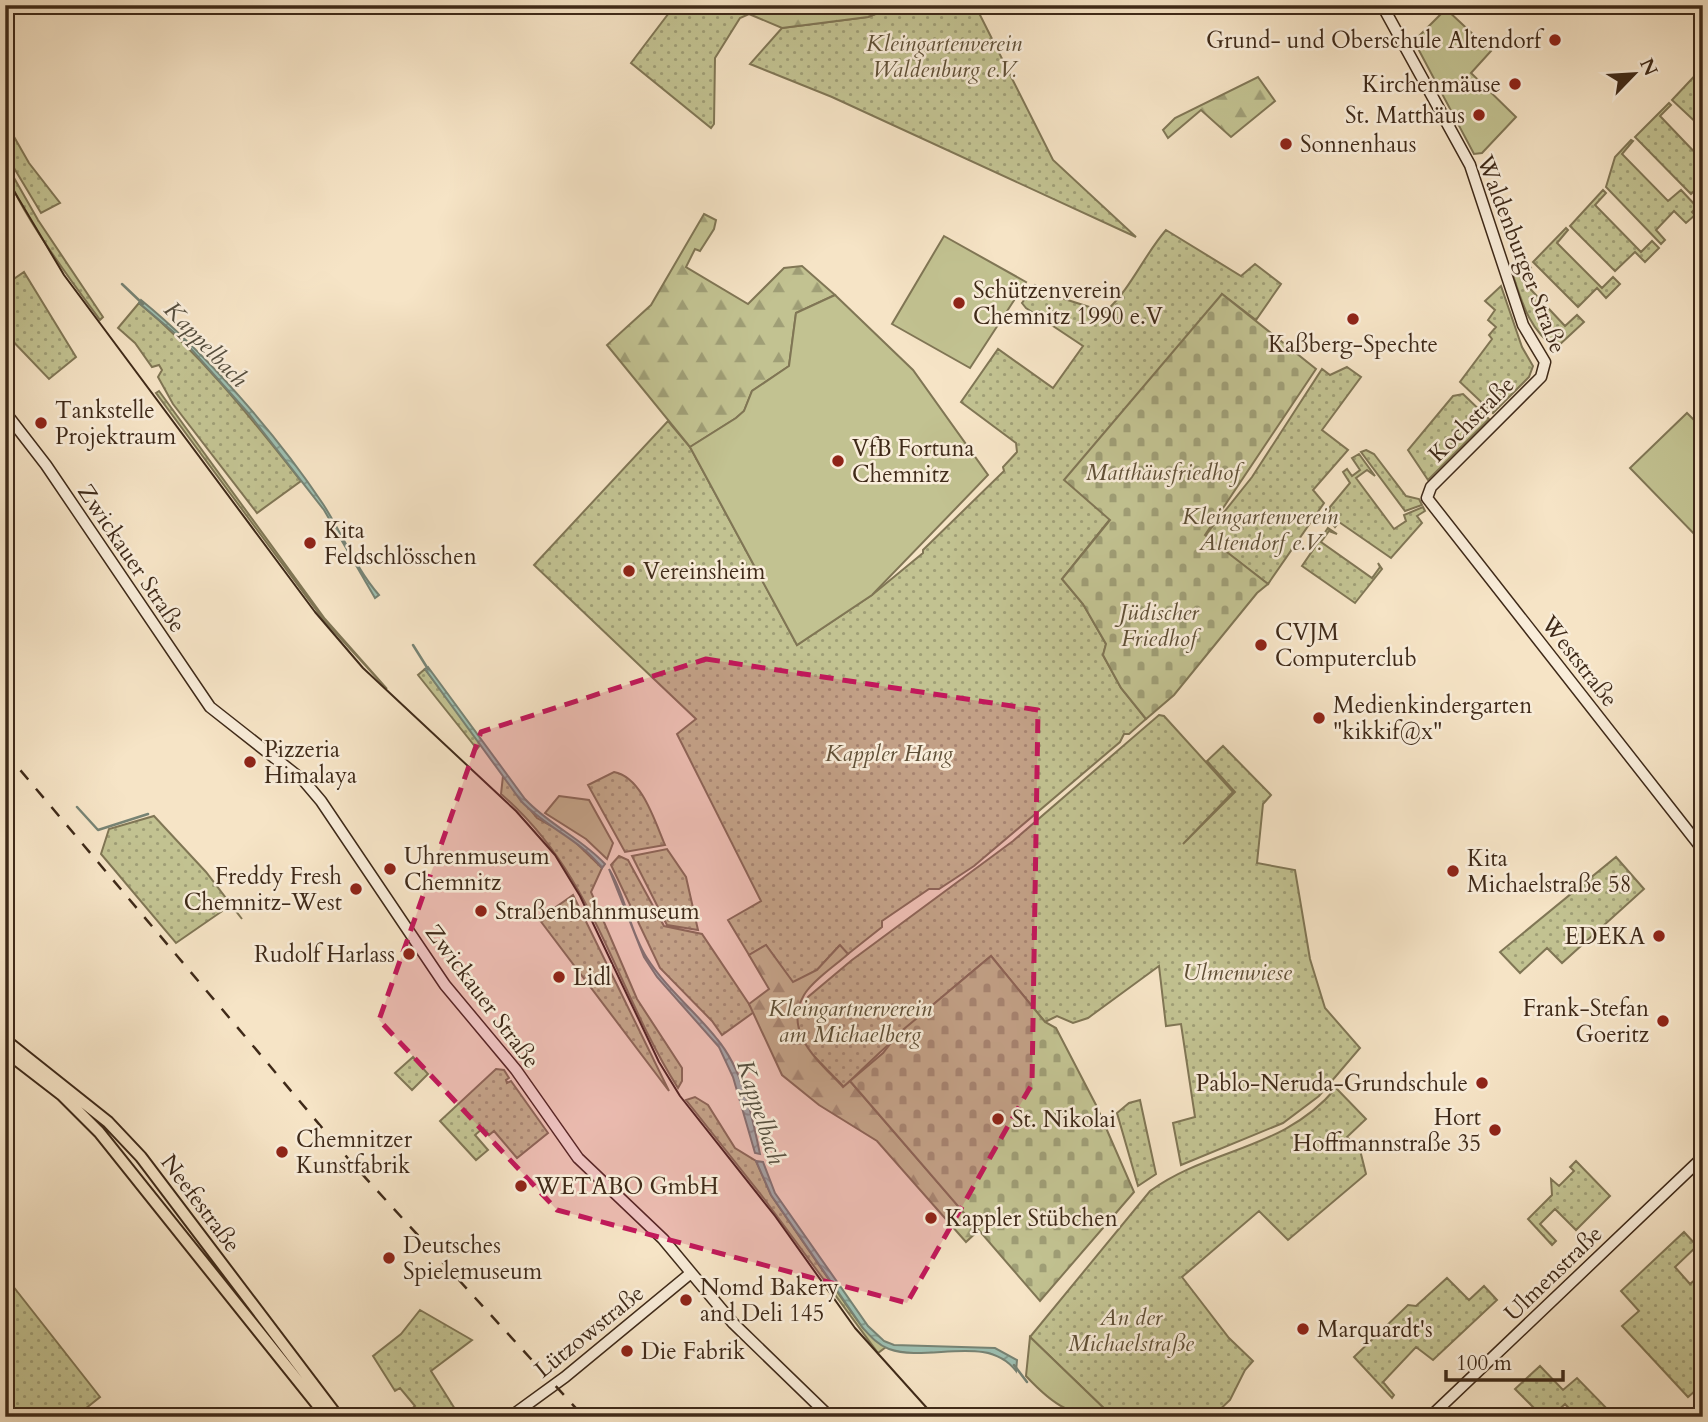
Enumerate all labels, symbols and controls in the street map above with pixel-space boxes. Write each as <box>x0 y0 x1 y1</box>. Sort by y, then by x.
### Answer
place label: Grund- und Oberschule Altendorf <box>1206 25 1545 56</box>
park label: Kleingartenverein Waldenburg e.V. <box>866 28 1023 85</box>
marker: Grund- und Oberschule Altendorf <box>1547 32 1563 48</box>
north arrow <box>1600 38 1670 108</box>
text: N <box>1633 54 1664 81</box>
place label: Kirchenmäuse <box>1362 69 1501 100</box>
marker: Kirchenmäuse <box>1507 76 1523 92</box>
place label: St. Matthäus <box>1345 100 1465 131</box>
marker: St. Matthäus <box>1471 107 1487 123</box>
place label: Sonnenhaus <box>1300 129 1417 160</box>
marker: Sonnenhaus <box>1278 136 1294 152</box>
street label: Waldenburger Straße <box>1469 150 1574 358</box>
place label: Schützenverein Chemnitz 1990 e.V <box>973 275 1163 332</box>
water label: Kappelbach <box>156 294 255 395</box>
marker: Schützenverein Chemnitz 1990 e.V <box>951 295 967 311</box>
marker: Kaßberg-Spechte <box>1345 311 1361 327</box>
place label: Kaßberg-Spechte <box>1268 329 1438 360</box>
street label: Kochstraße <box>1421 369 1521 469</box>
place label: Tankstelle Projektraum <box>55 395 177 452</box>
marker: Tankstelle Projektraum <box>33 415 49 431</box>
place label: VfB Fortuna Chemnitz <box>852 433 975 490</box>
marker: VfB Fortuna Chemnitz <box>830 453 846 469</box>
park label: Matthäusfriedhof <box>1086 457 1245 488</box>
street label: Zwickauer Straße <box>70 478 193 639</box>
park label: Kleingartenverein Altendorf e.V. <box>1182 501 1339 558</box>
place label: Kita Feldschlösschen <box>324 515 477 572</box>
marker: Kita Feldschlösschen <box>302 535 318 551</box>
place label: Vereinsheim <box>643 556 766 587</box>
marker: Vereinsheim <box>621 563 637 579</box>
park label: Jüdischer Friedhof <box>1114 597 1202 654</box>
street label: Weststraße <box>1533 608 1625 714</box>
place label: CVJM Computerclub <box>1275 617 1417 674</box>
marker: CVJM Computerclub <box>1253 637 1269 653</box>
place label: Medienkindergarten "kikkif@x" <box>1333 690 1532 747</box>
marker: Medienkindergarten "kikkif@x" <box>1311 710 1327 726</box>
place label: Pizzeria Himalaya <box>264 734 357 791</box>
park label: Kappler Hang <box>825 738 954 769</box>
marker: Pizzeria Himalaya <box>242 754 258 770</box>
place label: Uhrenmuseum Chemnitz <box>404 841 550 898</box>
place label: Kita Michaelstraße 58 <box>1467 843 1632 900</box>
place label: Freddy Fresh Chemnitz-West <box>184 861 342 918</box>
marker: Uhrenmuseum Chemnitz <box>382 861 398 877</box>
marker: Kita Michaelstraße 58 <box>1445 863 1461 879</box>
marker: Freddy Fresh Chemnitz-West <box>348 881 364 897</box>
place label: Straßenbahnmuseum <box>495 896 700 927</box>
marker: Straßenbahnmuseum <box>473 903 489 919</box>
street label: Zwickauer Straße <box>418 918 547 1075</box>
place label: EDEKA <box>1564 921 1646 952</box>
marker: EDEKA <box>1651 928 1667 944</box>
place label: Rudolf Harlass <box>254 939 395 970</box>
marker: Rudolf Harlass <box>401 946 417 962</box>
park label: Ulmenwiese <box>1182 957 1292 988</box>
place label: Lidl <box>573 962 612 993</box>
marker: Lidl <box>551 969 567 985</box>
park label: Kleingartnerverein am Michaelberg <box>768 993 933 1050</box>
place label: Frank-Stefan Goeritz <box>1523 993 1649 1050</box>
marker: Frank-Stefan Goeritz <box>1655 1013 1671 1029</box>
water label: Kappelbach <box>728 1056 793 1169</box>
place label: Pablo-Neruda-Grundschule <box>1196 1068 1468 1099</box>
marker: Pablo-Neruda-Grundschule <box>1474 1075 1490 1091</box>
place label: Hort Hoffmannstraße 35 <box>1293 1102 1481 1159</box>
place label: St. Nikolai <box>1012 1104 1116 1135</box>
marker: St. Nikolai <box>990 1111 1006 1127</box>
marker: Hort Hoffmannstraße 35 <box>1487 1122 1503 1138</box>
place label: Chemnitzer Kunstfabrik <box>296 1124 413 1181</box>
marker: Chemnitzer Kunstfabrik <box>274 1144 290 1160</box>
street label: Neefestraße <box>153 1148 248 1259</box>
place label: WETABO GmbH <box>534 1171 719 1202</box>
marker: WETABO GmbH <box>513 1178 529 1194</box>
place label: Kappler Stübchen <box>945 1203 1118 1234</box>
marker: Kappler Stübchen <box>923 1210 939 1226</box>
street label: Ulmenstraße <box>1498 1219 1609 1328</box>
place label: Deutsches Spielemuseum <box>403 1230 543 1287</box>
marker: Deutsches Spielemuseum <box>381 1250 397 1266</box>
place label: Nomd Bakery and Deli 145 <box>700 1272 839 1329</box>
street label: Lützowstraße <box>528 1278 651 1385</box>
marker: Nomd Bakery and Deli 145 <box>678 1292 694 1308</box>
park label: An der Michaelstraße <box>1068 1302 1194 1359</box>
place label: Marquardt's <box>1317 1314 1433 1345</box>
marker: Marquardt's <box>1295 1321 1311 1337</box>
place label: Die Fabrik <box>641 1336 746 1367</box>
scale bar <box>1446 1338 1563 1382</box>
marker: Die Fabrik <box>619 1343 635 1359</box>
text: 100 m <box>1456 1349 1512 1378</box>

